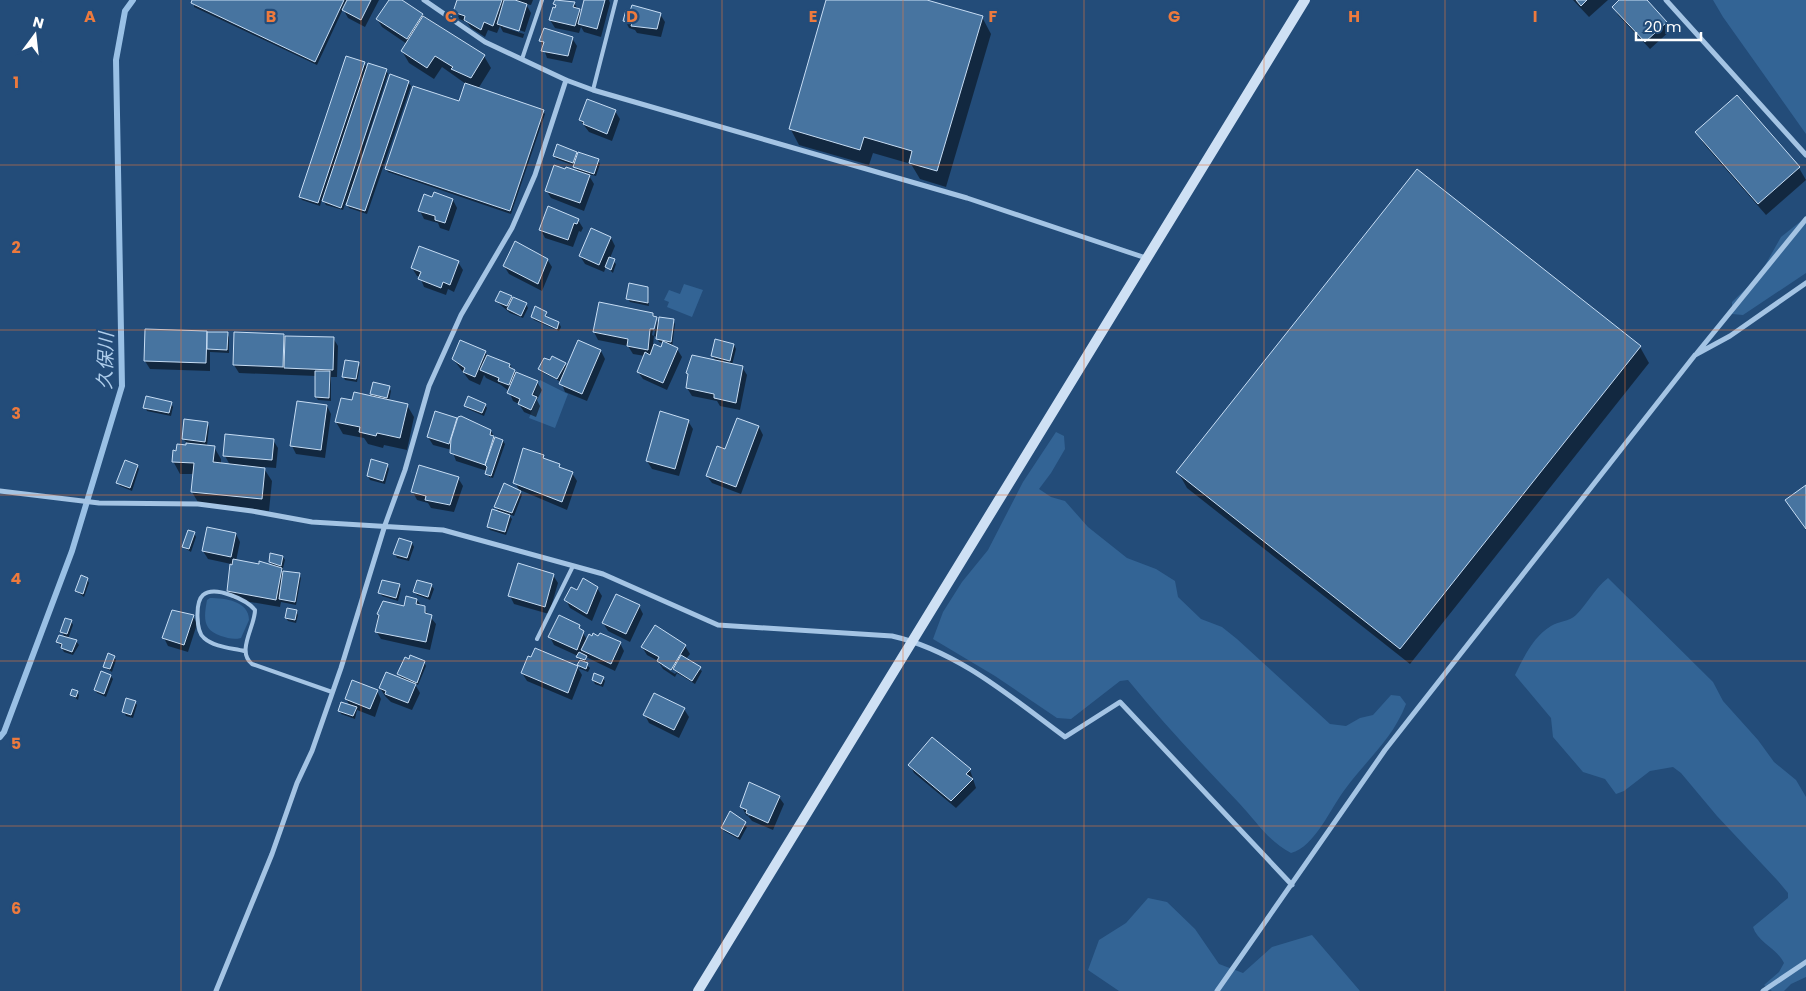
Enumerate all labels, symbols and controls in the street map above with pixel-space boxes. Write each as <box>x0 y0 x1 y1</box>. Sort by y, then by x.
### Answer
text: A <box>84 5 96 28</box>
text: B <box>266 5 276 28</box>
text: C <box>445 5 457 28</box>
text: D <box>626 5 638 28</box>
text: E <box>809 5 817 28</box>
text: F <box>989 5 998 28</box>
text: G <box>1168 5 1180 28</box>
text: H <box>1348 5 1360 28</box>
text: I <box>1533 5 1537 28</box>
north arrow <box>10 10 60 60</box>
scale bar <box>1636 10 1701 42</box>
text: N <box>31 11 46 33</box>
text: 20 m <box>1644 16 1682 37</box>
text: 1 <box>13 71 19 94</box>
text: 2 <box>11 236 21 259</box>
water label: 久保川 <box>91 330 120 390</box>
text: 3 <box>11 402 21 425</box>
text: 4 <box>11 567 22 590</box>
text: 5 <box>11 732 21 755</box>
text: 6 <box>11 897 21 920</box>

